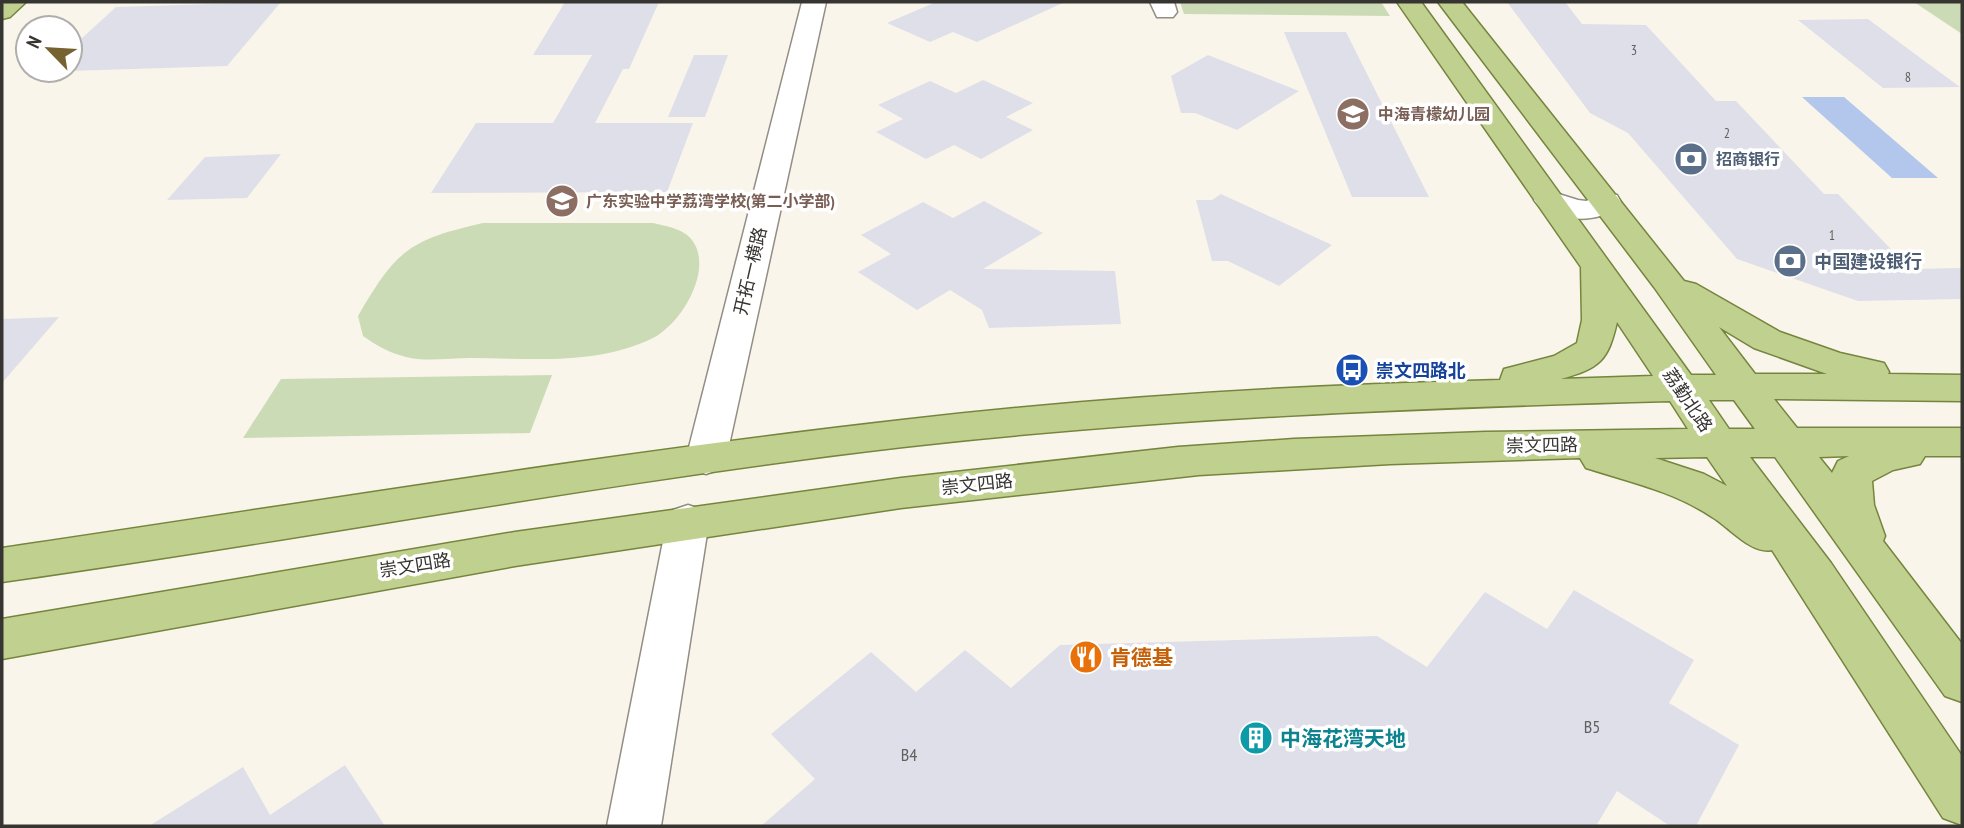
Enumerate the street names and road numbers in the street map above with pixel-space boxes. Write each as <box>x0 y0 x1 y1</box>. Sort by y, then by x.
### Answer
street label: 开拓一横路 <box>729 225 771 317</box>
street label: 荔勤北路 <box>1658 364 1718 436</box>
street label: 崇文四路 <box>1506 433 1578 457</box>
street label: 崇文四路 <box>940 469 1014 499</box>
street label: 崇文四路 <box>378 548 452 582</box>

